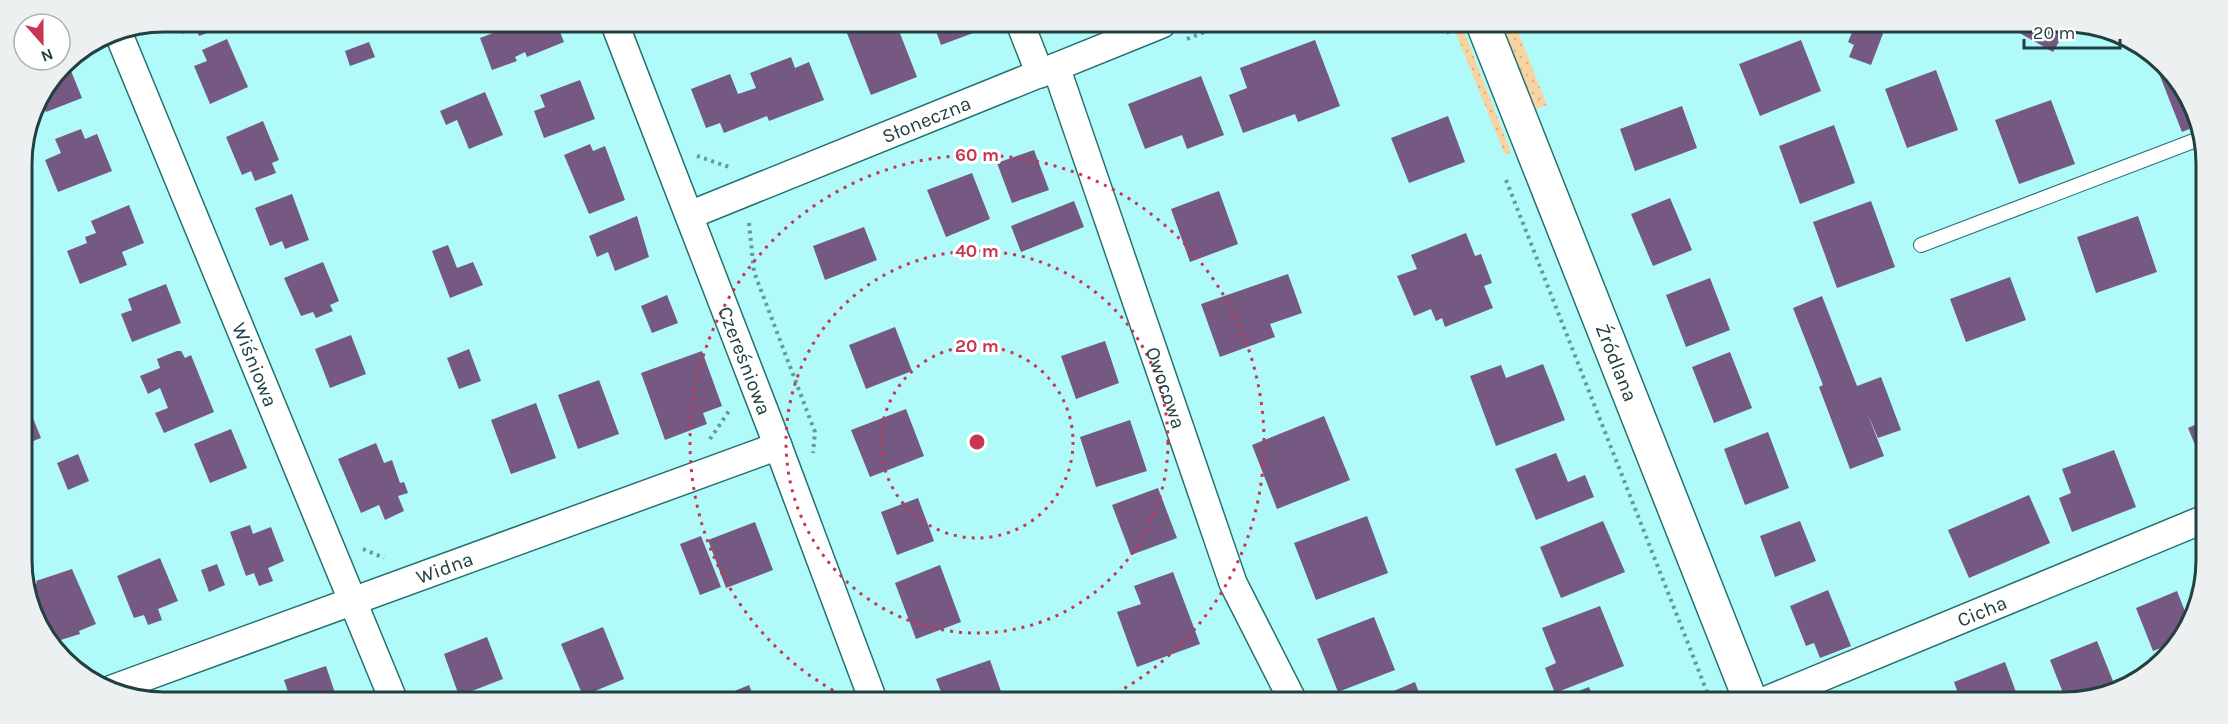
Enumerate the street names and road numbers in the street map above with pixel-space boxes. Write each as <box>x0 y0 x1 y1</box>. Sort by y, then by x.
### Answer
street label: Słoneczna <box>879 92 974 148</box>
street label: Czereśniowa <box>713 303 776 418</box>
street label: Wiśniowa <box>227 319 282 410</box>
street label: Źródlana <box>1591 320 1642 405</box>
street label: Owocowa <box>1141 344 1190 432</box>
street label: Widna <box>413 547 476 589</box>
street label: Cicha <box>1954 591 2010 632</box>

